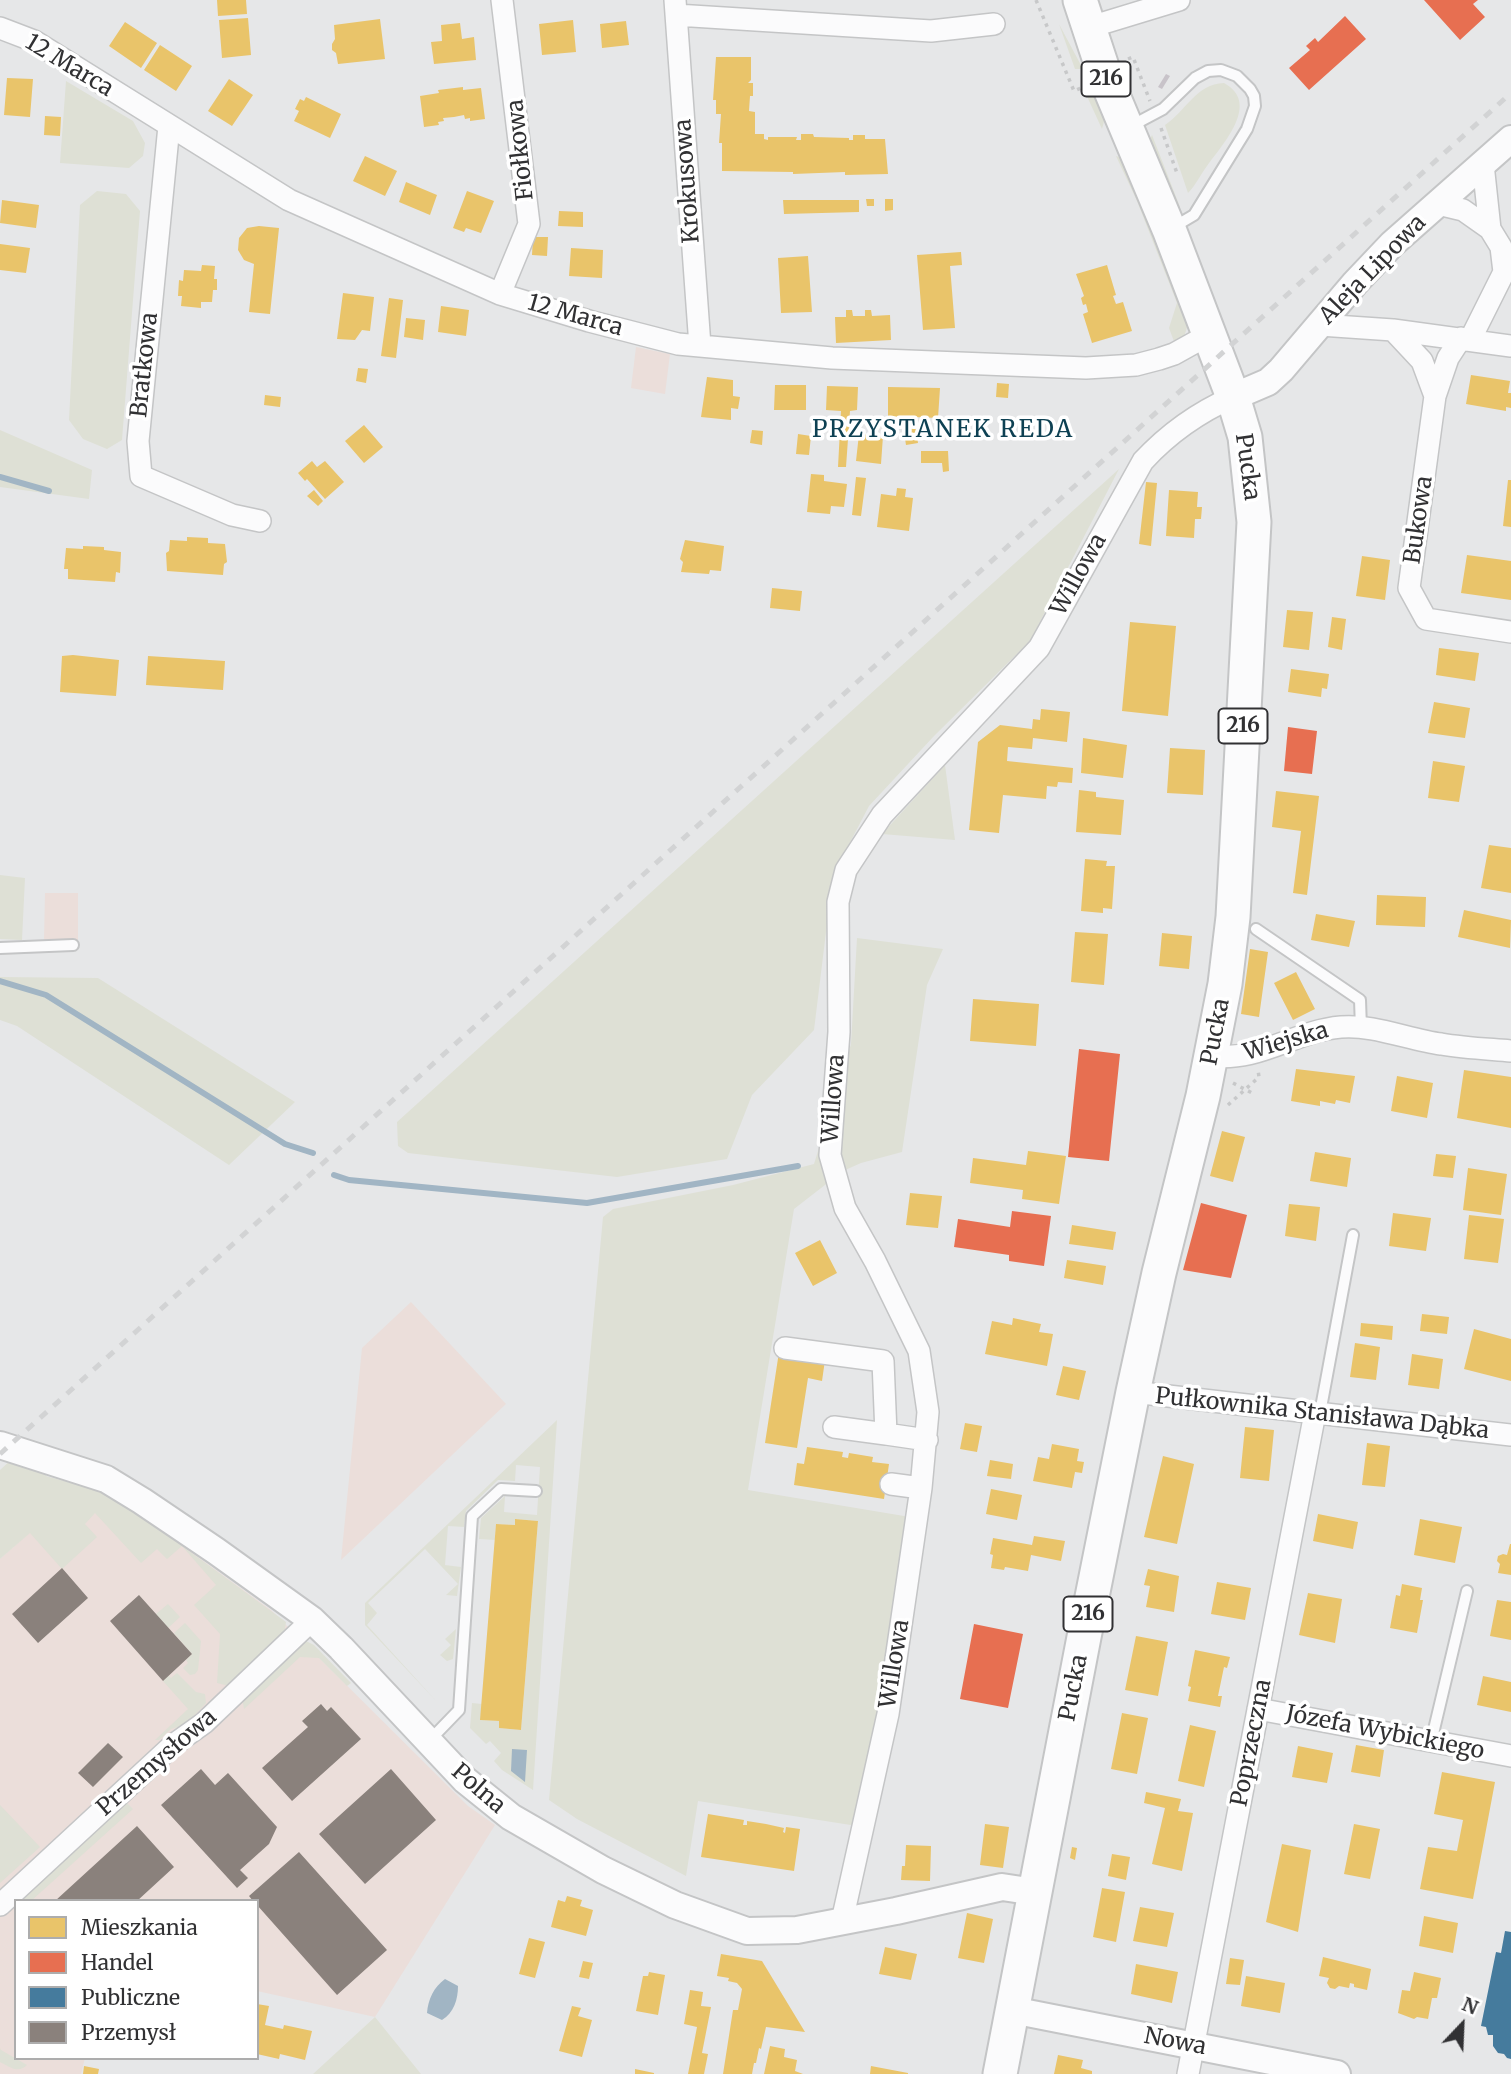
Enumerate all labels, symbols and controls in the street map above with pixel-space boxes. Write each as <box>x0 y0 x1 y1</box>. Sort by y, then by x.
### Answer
street label: 12 Marca <box>20 29 118 103</box>
road number: 216 <box>1082 62 1130 96</box>
street label: Fiołkowa <box>502 98 540 202</box>
street label: Krokusowa <box>670 118 706 244</box>
street label: Aleja Lipowa <box>1314 210 1432 330</box>
street label: 12 Marca <box>524 289 626 343</box>
street label: Bratkowa <box>126 311 164 419</box>
district label: PRZYSTANEK REDA <box>814 416 1072 444</box>
street label: Pucka <box>1229 432 1265 502</box>
street label: Bukowa <box>1399 474 1439 566</box>
street label: Willowa <box>1045 529 1113 621</box>
road number: 216 <box>1218 708 1268 744</box>
street label: Pucka <box>1196 996 1236 1068</box>
street label: Wiejska <box>1240 1017 1332 1067</box>
street label: Willowa <box>817 1053 851 1145</box>
street label: Pułkownika Stanisława Dąbka <box>1154 1383 1490 1445</box>
road number: 216 <box>1064 1596 1112 1632</box>
street label: Willowa <box>874 1618 916 1710</box>
street label: Pucka <box>1054 1652 1094 1724</box>
street label: Poprzeczna <box>1226 1677 1278 1809</box>
street label: Józefa Wybickiego <box>1283 1700 1487 1766</box>
street label: Przemysłowa <box>92 1704 222 1822</box>
street label: Polna <box>445 1758 511 1820</box>
legend <box>14 1899 259 2060</box>
text: Mieszkania <box>81 1914 198 1941</box>
text: Handel <box>81 1949 153 1976</box>
text: Publiczne <box>81 1984 180 2011</box>
north arrow <box>1427 1990 1497 2060</box>
text: N <box>1459 1992 1482 2020</box>
text: Przemysł <box>81 2019 176 2046</box>
street label: Nowa <box>1142 2022 1208 2062</box>

